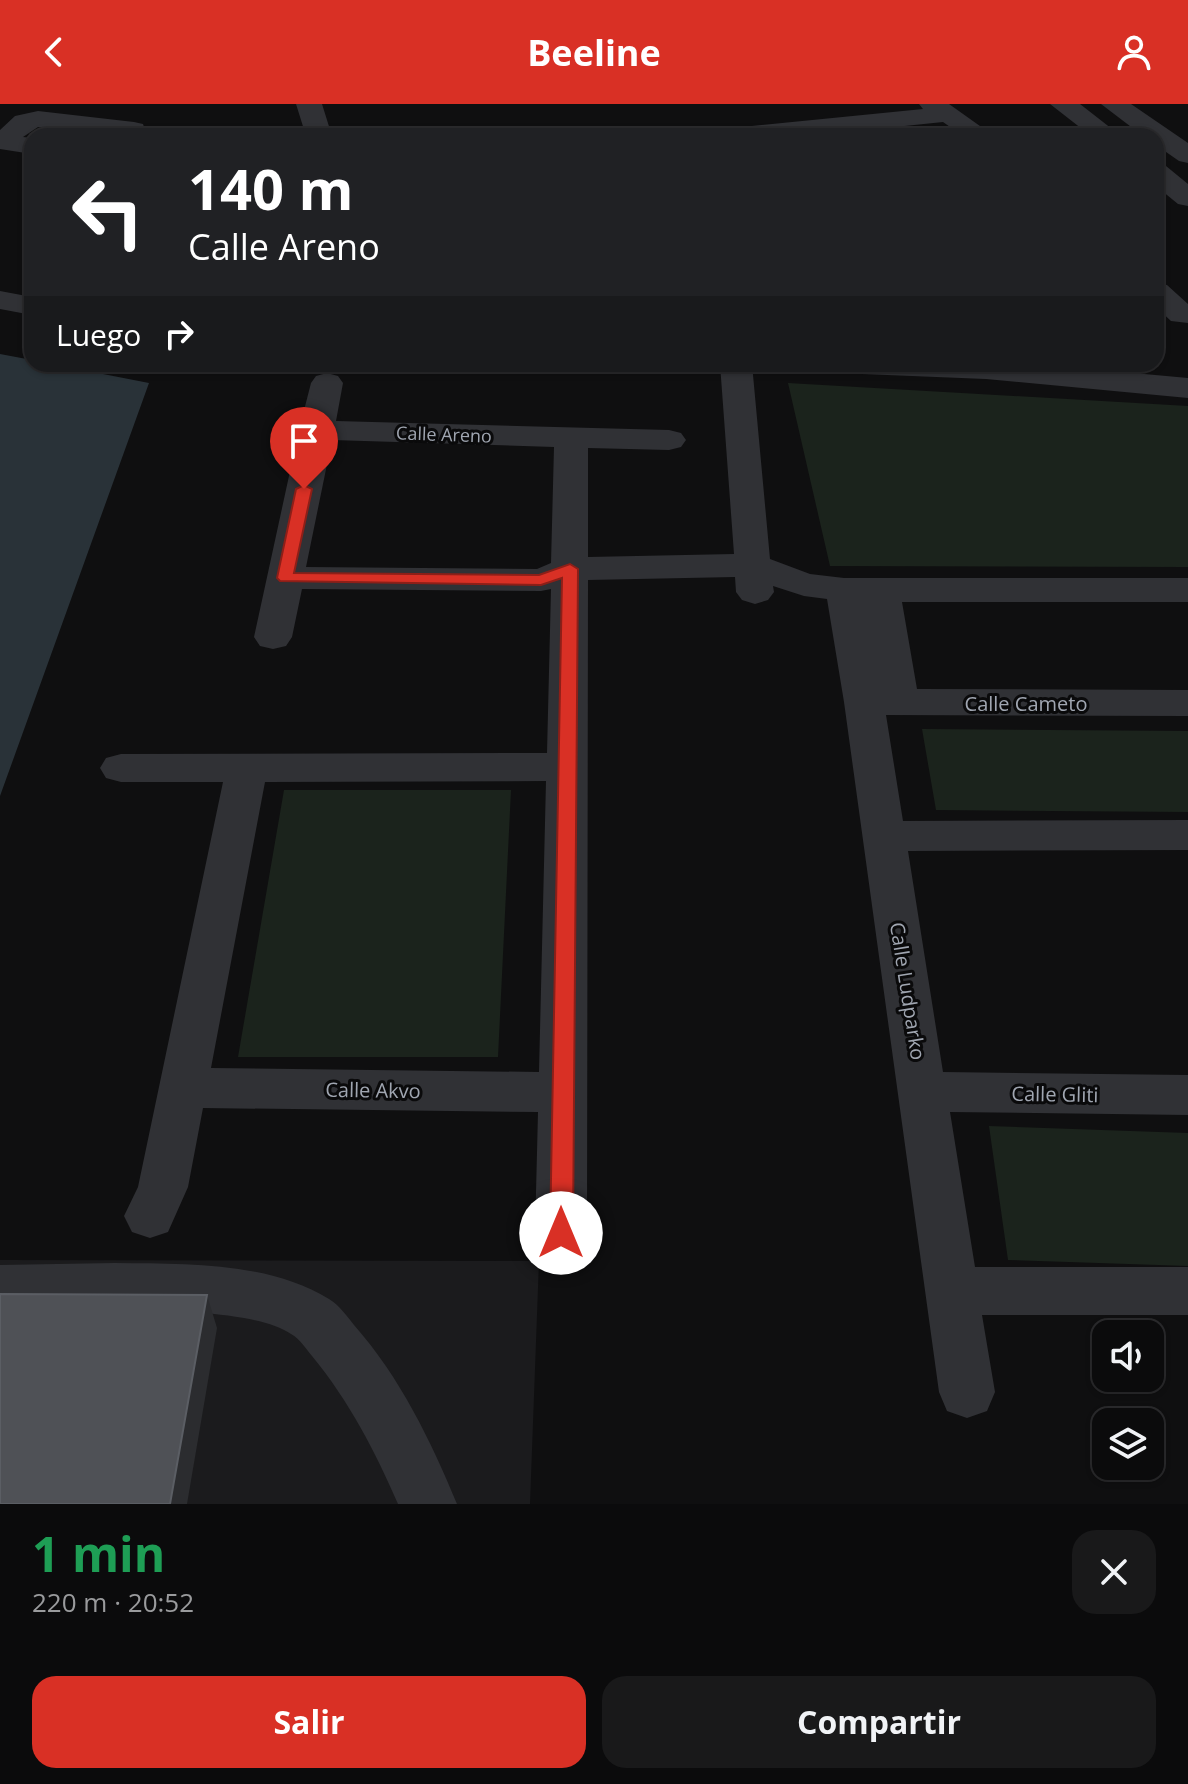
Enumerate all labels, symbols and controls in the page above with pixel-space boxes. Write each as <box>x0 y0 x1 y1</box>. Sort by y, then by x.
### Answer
text: Beeline <box>527 28 661 77</box>
icon: back <box>32 30 76 74</box>
icon: person <box>1112 30 1156 74</box>
text: 140 m <box>188 150 354 226</box>
icon: left <box>56 160 160 264</box>
text: Calle Areno <box>188 222 380 271</box>
icon: right <box>157 312 201 356</box>
text: Luego <box>56 314 141 355</box>
pin <box>270 407 338 489</box>
icon: arrive <box>282 419 326 463</box>
street label: Calle Areno <box>396 420 492 448</box>
street label: Calle Cameto <box>965 690 1087 717</box>
street label: Calle Ludparko <box>884 920 932 1062</box>
street label: Calle Akvo <box>325 1076 421 1104</box>
street label: Calle Gliti <box>1011 1080 1099 1108</box>
position arrow <box>519 1191 603 1275</box>
map controls <box>1092 1320 1164 1480</box>
button: sound <box>1092 1320 1164 1392</box>
button: layers <box>1092 1408 1164 1480</box>
text: 1 min <box>32 1521 165 1586</box>
button: close <box>1072 1530 1156 1614</box>
text: 220 m · 20:52 <box>32 1584 194 1620</box>
button: Salir <box>32 1676 586 1768</box>
button: Compartir <box>602 1676 1156 1768</box>

